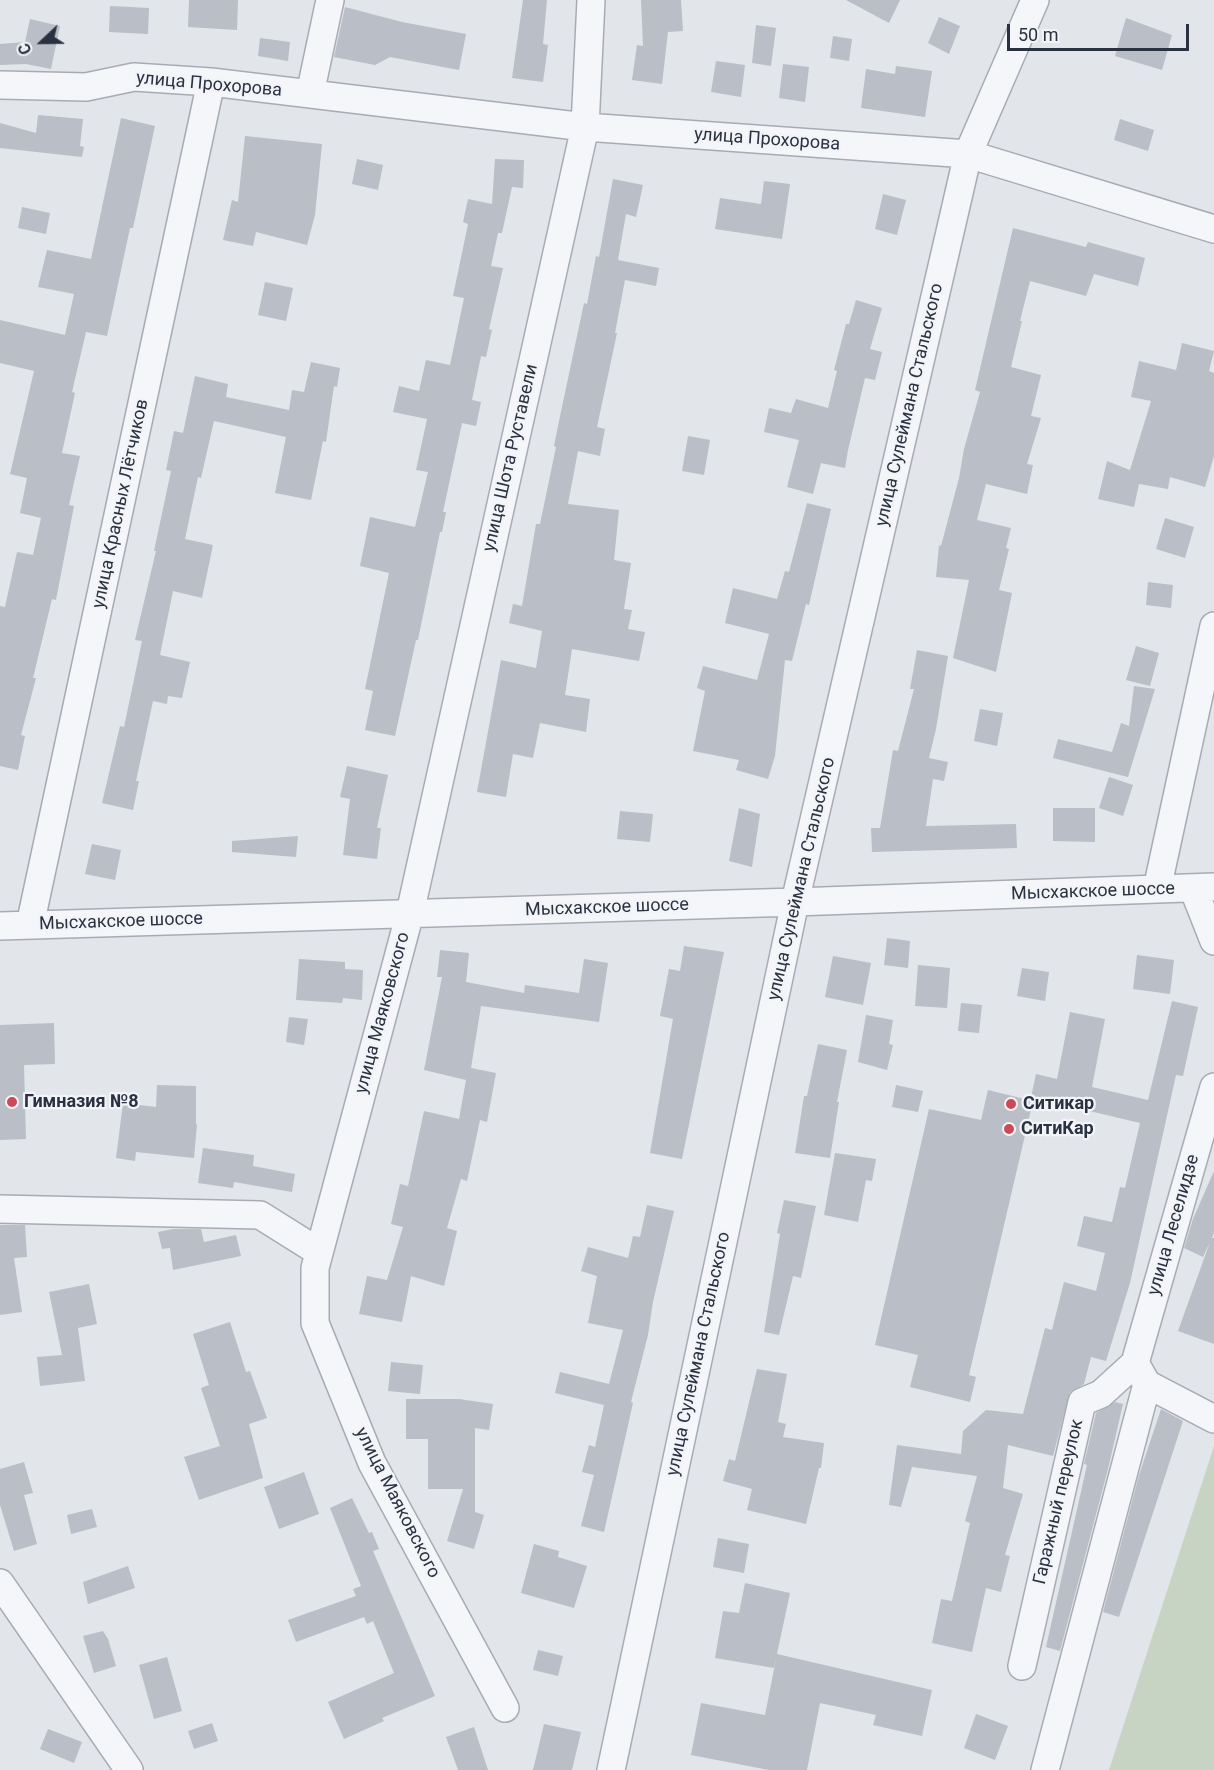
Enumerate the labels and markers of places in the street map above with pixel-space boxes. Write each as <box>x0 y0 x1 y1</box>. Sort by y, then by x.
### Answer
place label: Гимназия №8 <box>24 1091 139 1113</box>
place label: Ситикар <box>1023 1093 1094 1115</box>
marker: Гимназия №8 <box>5 1095 19 1109</box>
marker: Ситикар <box>1004 1097 1018 1111</box>
place label: СитиКар <box>1021 1118 1094 1140</box>
marker: СитиКар <box>1002 1122 1016 1136</box>

